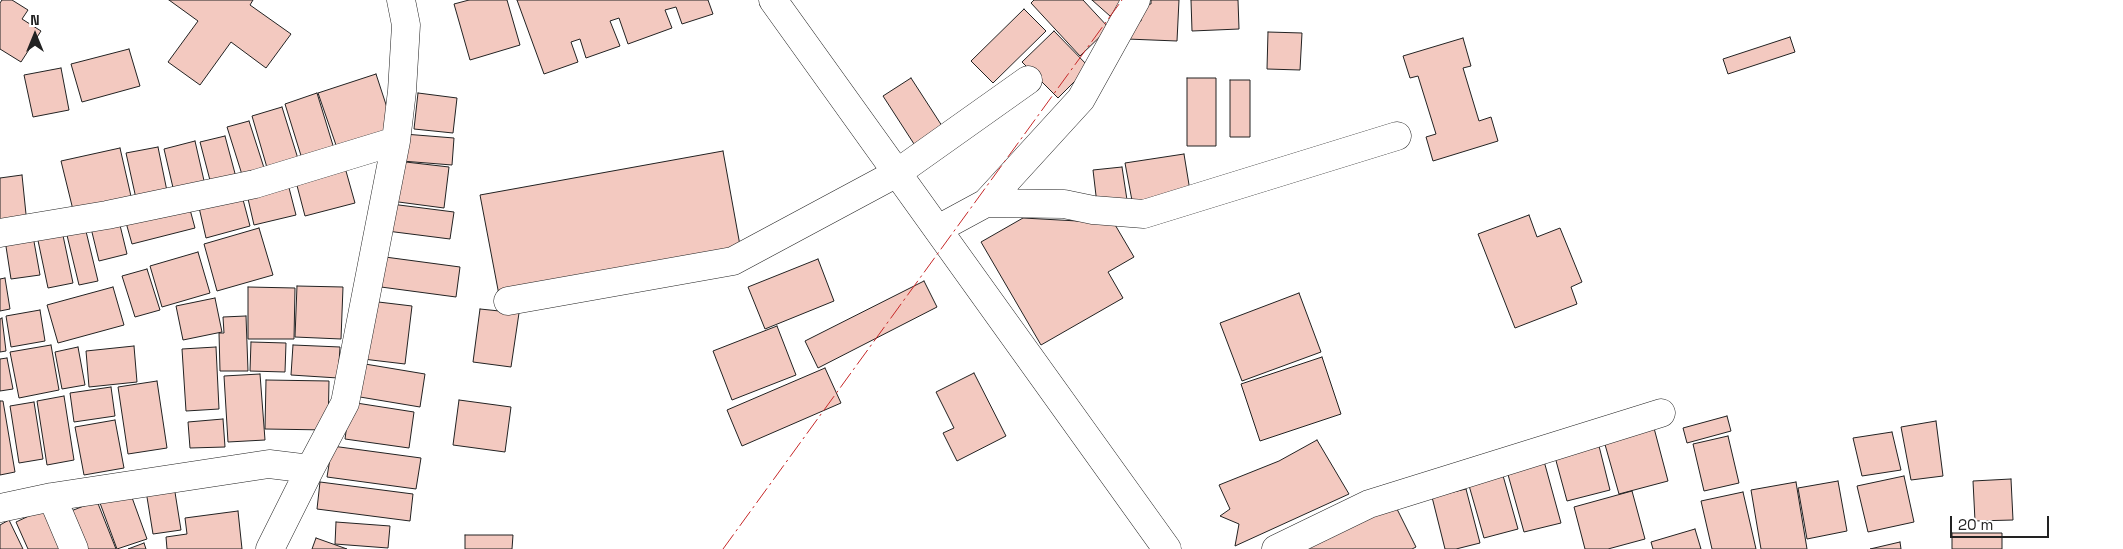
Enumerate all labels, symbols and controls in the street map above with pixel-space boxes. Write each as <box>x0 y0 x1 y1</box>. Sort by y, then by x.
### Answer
north arrow <box>10 10 60 60</box>
text: N <box>30 11 40 29</box>
scale bar <box>1953 506 2052 538</box>
text: 20 m <box>1958 515 1993 534</box>

